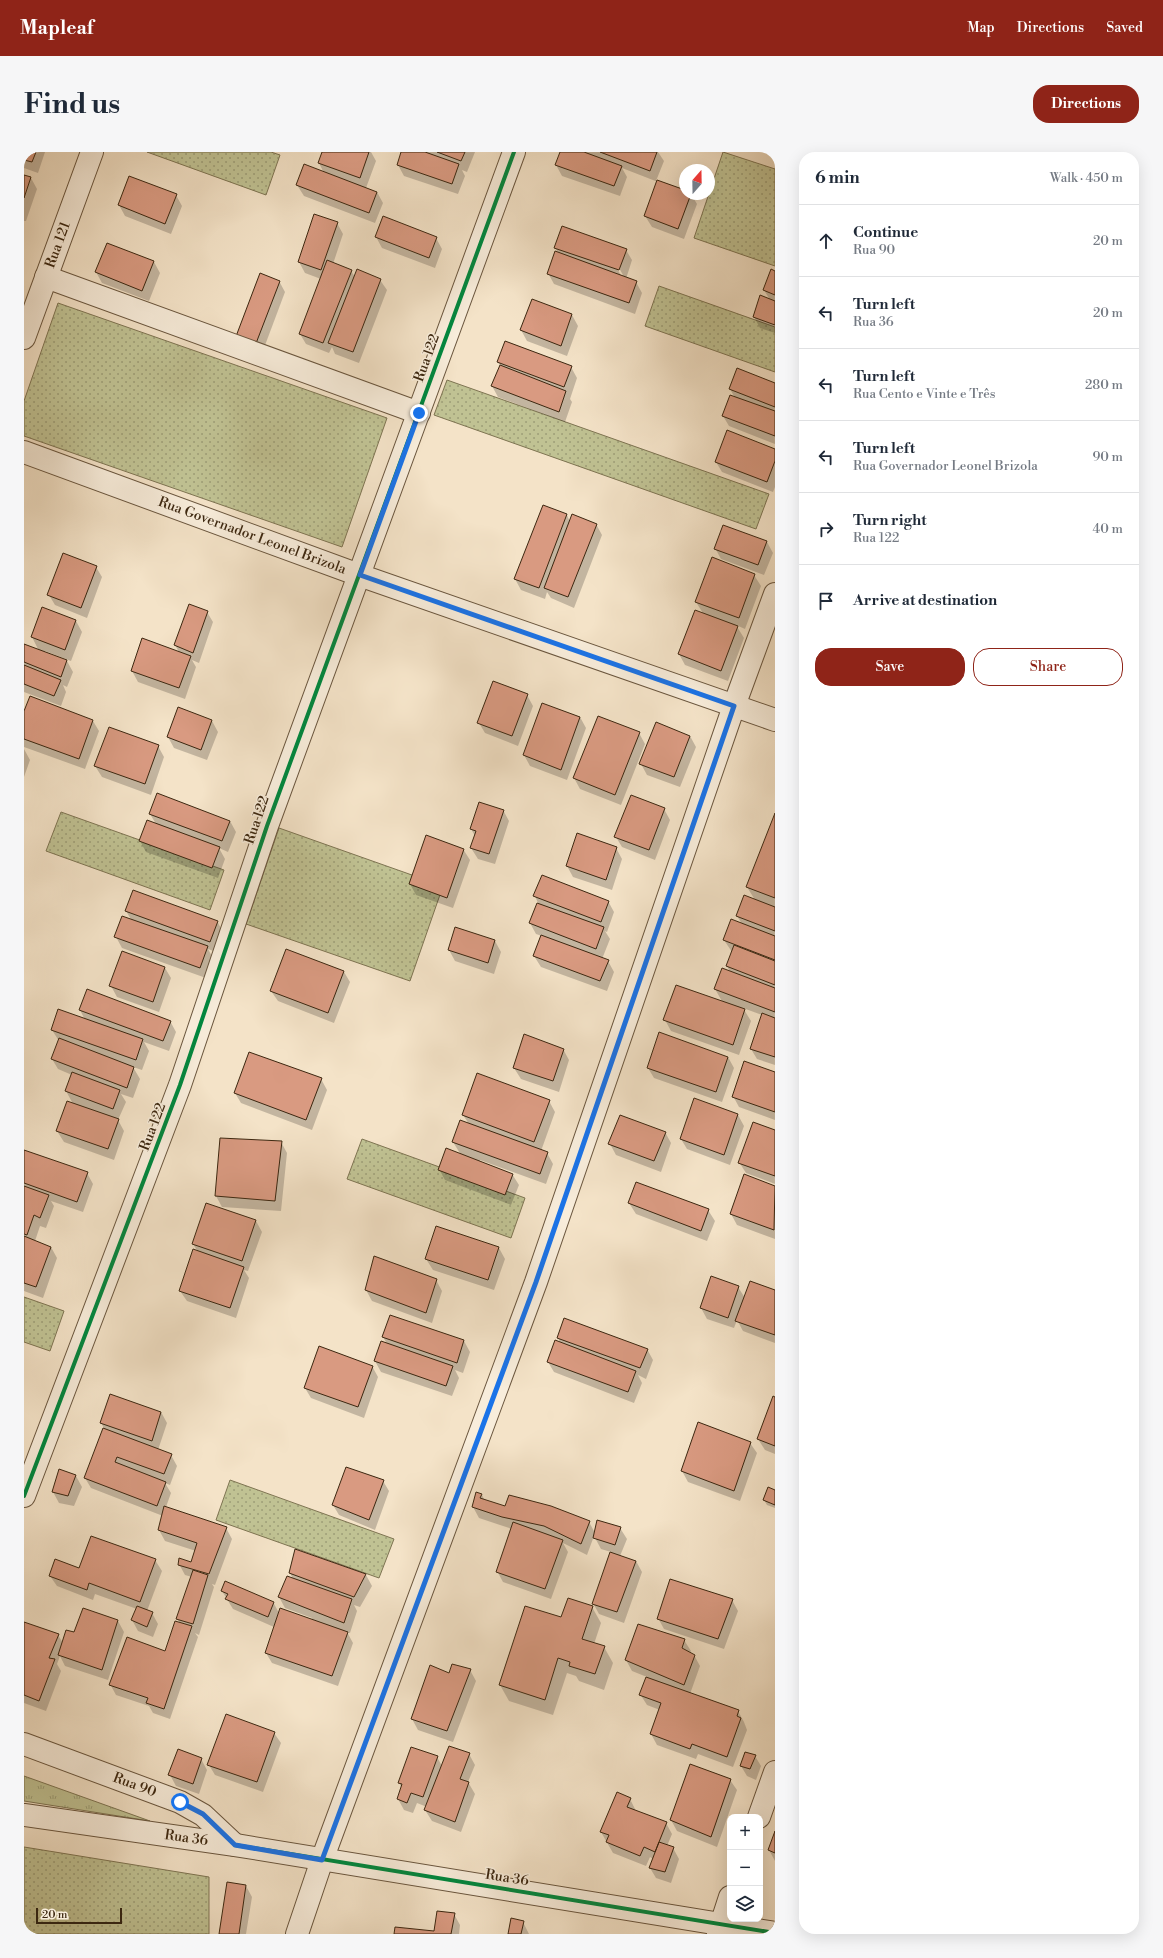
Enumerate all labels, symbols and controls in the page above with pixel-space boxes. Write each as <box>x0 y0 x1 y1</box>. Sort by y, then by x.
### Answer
text: Mapleaf <box>20 16 93 40</box>
text: Map <box>967 19 995 37</box>
text: Directions <box>1017 19 1084 37</box>
text: Saved <box>1106 19 1143 37</box>
button: Directions <box>1033 85 1139 123</box>
text: Find us <box>24 87 120 122</box>
north arrow <box>679 164 715 200</box>
text: 6 min <box>815 167 860 189</box>
text: Walk · 450 m <box>1050 170 1123 186</box>
street label: Rua 121 <box>41 219 75 271</box>
text: Continue <box>853 223 918 242</box>
icon: ahead <box>815 230 837 252</box>
text: 20 m <box>1093 233 1123 249</box>
text: Rua 90 <box>853 242 895 258</box>
text: Turn left <box>853 295 915 314</box>
icon: left <box>815 302 837 324</box>
text: 20 m <box>1093 305 1123 321</box>
text: Rua 36 <box>853 314 894 330</box>
street label: Rua 122 <box>410 331 444 385</box>
text: Turn left <box>853 367 915 386</box>
icon: left <box>815 374 837 396</box>
text: 280 m <box>1085 377 1123 393</box>
text: Rua Cento e Vinte e Três <box>853 386 996 402</box>
route end <box>410 404 428 422</box>
text: Turn left <box>853 439 915 458</box>
icon: left <box>815 446 837 468</box>
text: 90 m <box>1092 449 1123 465</box>
text: Rua Governador Leonel Brizola <box>853 458 1038 474</box>
street label: Rua Governador Leonel Brizola <box>155 493 350 579</box>
text: Turn right <box>853 511 927 530</box>
icon: right <box>815 518 837 540</box>
text: 40 m <box>1093 521 1123 537</box>
text: Rua 122 <box>853 530 899 546</box>
icon: arrive <box>815 590 837 612</box>
text: Arrive at destination <box>853 591 997 610</box>
button: Save <box>815 648 965 686</box>
button: Share <box>973 648 1123 686</box>
street label: Rua 122 <box>240 793 274 847</box>
street label: Rua 122 <box>136 1100 170 1154</box>
street label: Rua 90 <box>110 1769 159 1801</box>
route start <box>171 1793 189 1811</box>
map controls <box>727 1814 763 1922</box>
button: + <box>727 1814 763 1850</box>
street label: Rua 36 <box>163 1826 210 1850</box>
button: − <box>727 1850 763 1886</box>
street label: Rua 36 <box>484 1866 531 1890</box>
button: layers <box>727 1886 763 1922</box>
scale bar <box>36 1906 122 1925</box>
text: 20 m <box>42 1908 67 1922</box>

